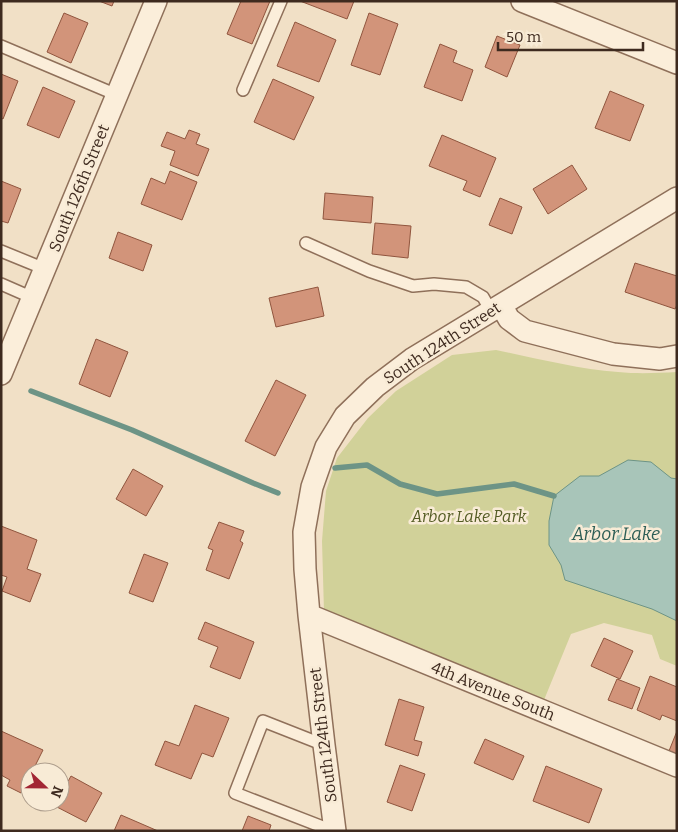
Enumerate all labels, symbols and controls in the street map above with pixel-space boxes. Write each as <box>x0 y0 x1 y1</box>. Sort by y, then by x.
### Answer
scale bar <box>498 20 643 52</box>
text: 50 m <box>506 28 542 46</box>
street label: South 126th Street <box>45 121 113 255</box>
street label: South 124th Street <box>380 298 504 388</box>
park label: Arbor Lake Park <box>411 507 527 526</box>
water label: Arbor Lake <box>571 523 660 545</box>
street label: 4th Avenue South <box>428 658 558 724</box>
street label: South 124th Street <box>305 666 341 804</box>
north arrow <box>20 762 70 812</box>
text: N <box>47 783 66 800</box>

